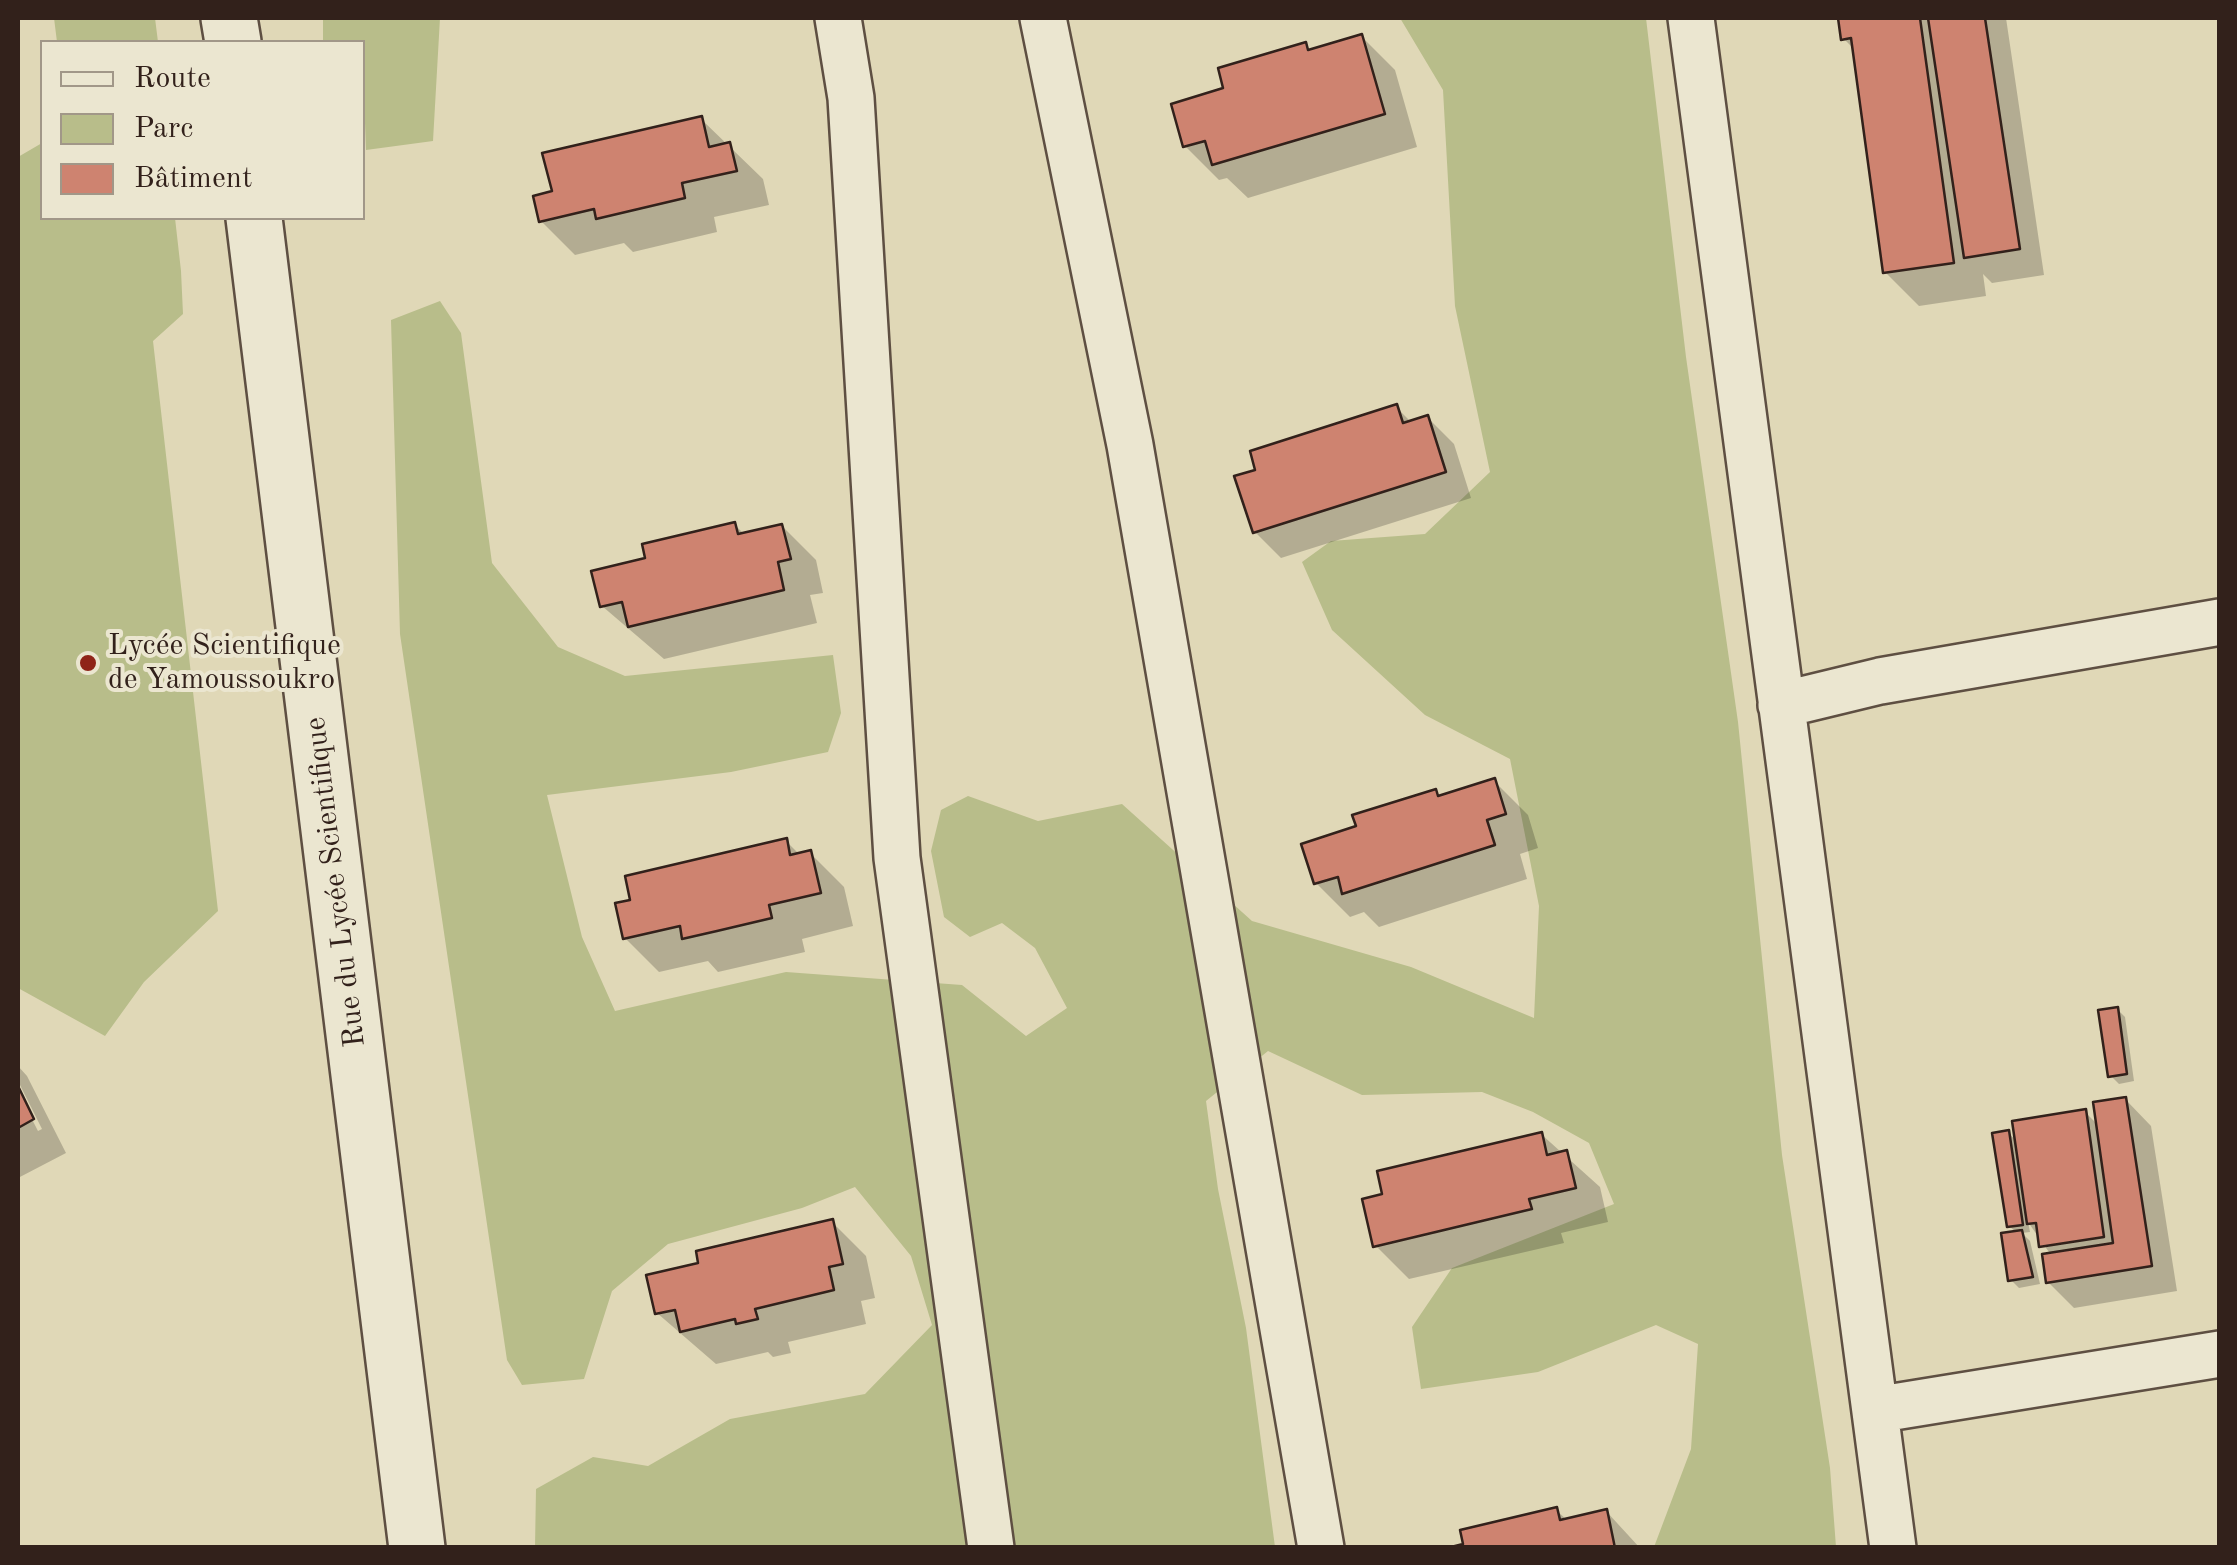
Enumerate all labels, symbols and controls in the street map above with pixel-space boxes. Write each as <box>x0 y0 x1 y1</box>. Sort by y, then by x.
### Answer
legend <box>40 40 365 220</box>
text: Route <box>134 64 211 94</box>
text: Parc <box>134 114 193 144</box>
text: Bâtiment <box>134 164 252 194</box>
place label: Lycée Scientifique de Yamoussoukro <box>108 628 341 698</box>
marker: Lycée Scientifique de Yamoussoukro <box>77 652 99 674</box>
street label: Rue du Lycée Scientifique <box>298 715 374 1049</box>

